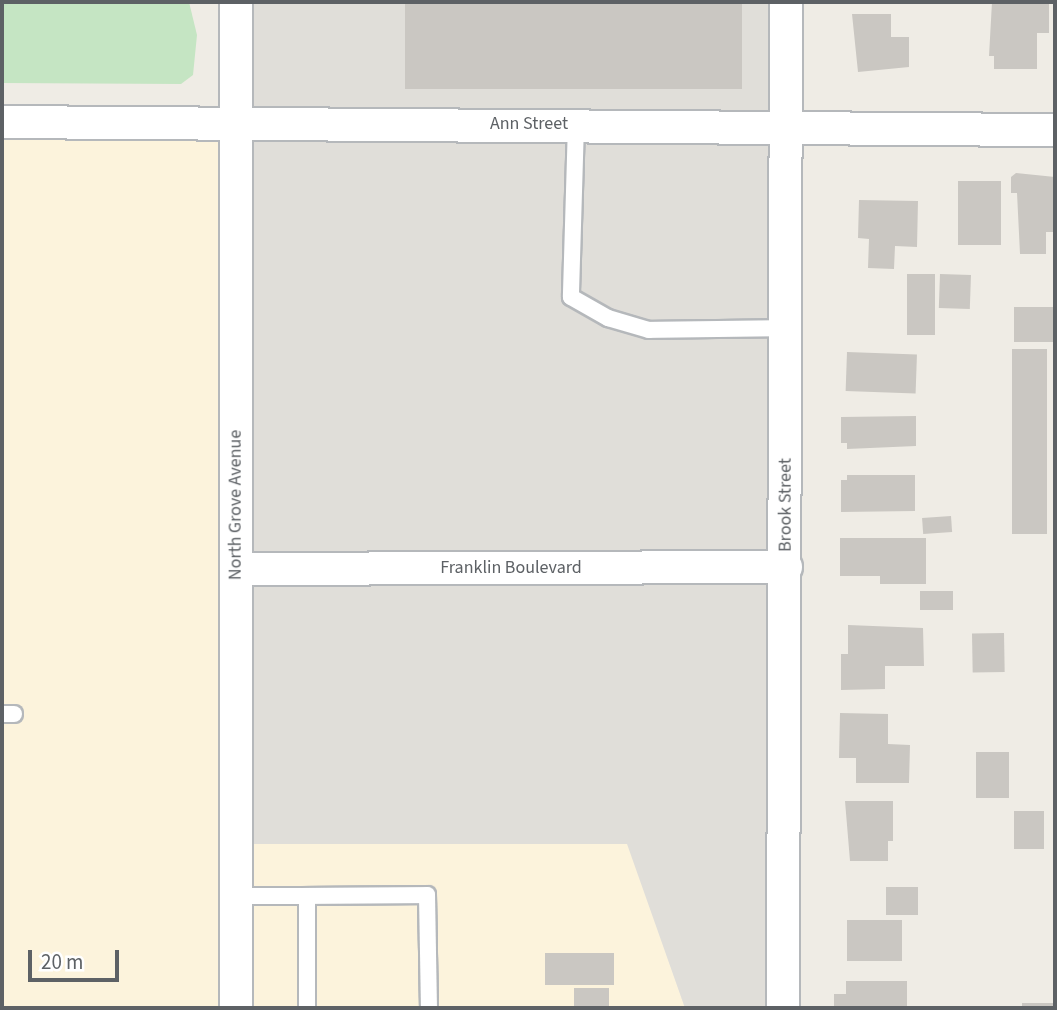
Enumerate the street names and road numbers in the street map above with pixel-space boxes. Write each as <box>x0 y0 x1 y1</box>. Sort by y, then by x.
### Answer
street label: Ann Street <box>490 113 568 135</box>
street label: North Grove Avenue <box>225 430 247 580</box>
street label: Brook Street <box>775 458 797 552</box>
street label: Franklin Boulevard <box>440 557 582 579</box>

